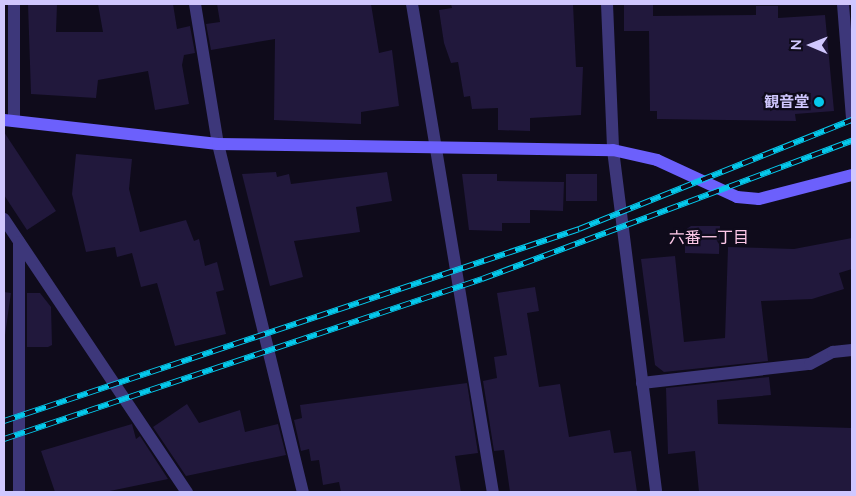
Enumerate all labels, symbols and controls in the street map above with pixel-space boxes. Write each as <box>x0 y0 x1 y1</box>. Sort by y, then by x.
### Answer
north arrow <box>786 20 836 70</box>
text: N <box>787 39 804 50</box>
place label: 観音堂 <box>764 93 809 111</box>
marker: 観音堂 <box>813 96 825 108</box>
district label: 六番一丁目 <box>669 227 749 247</box>

